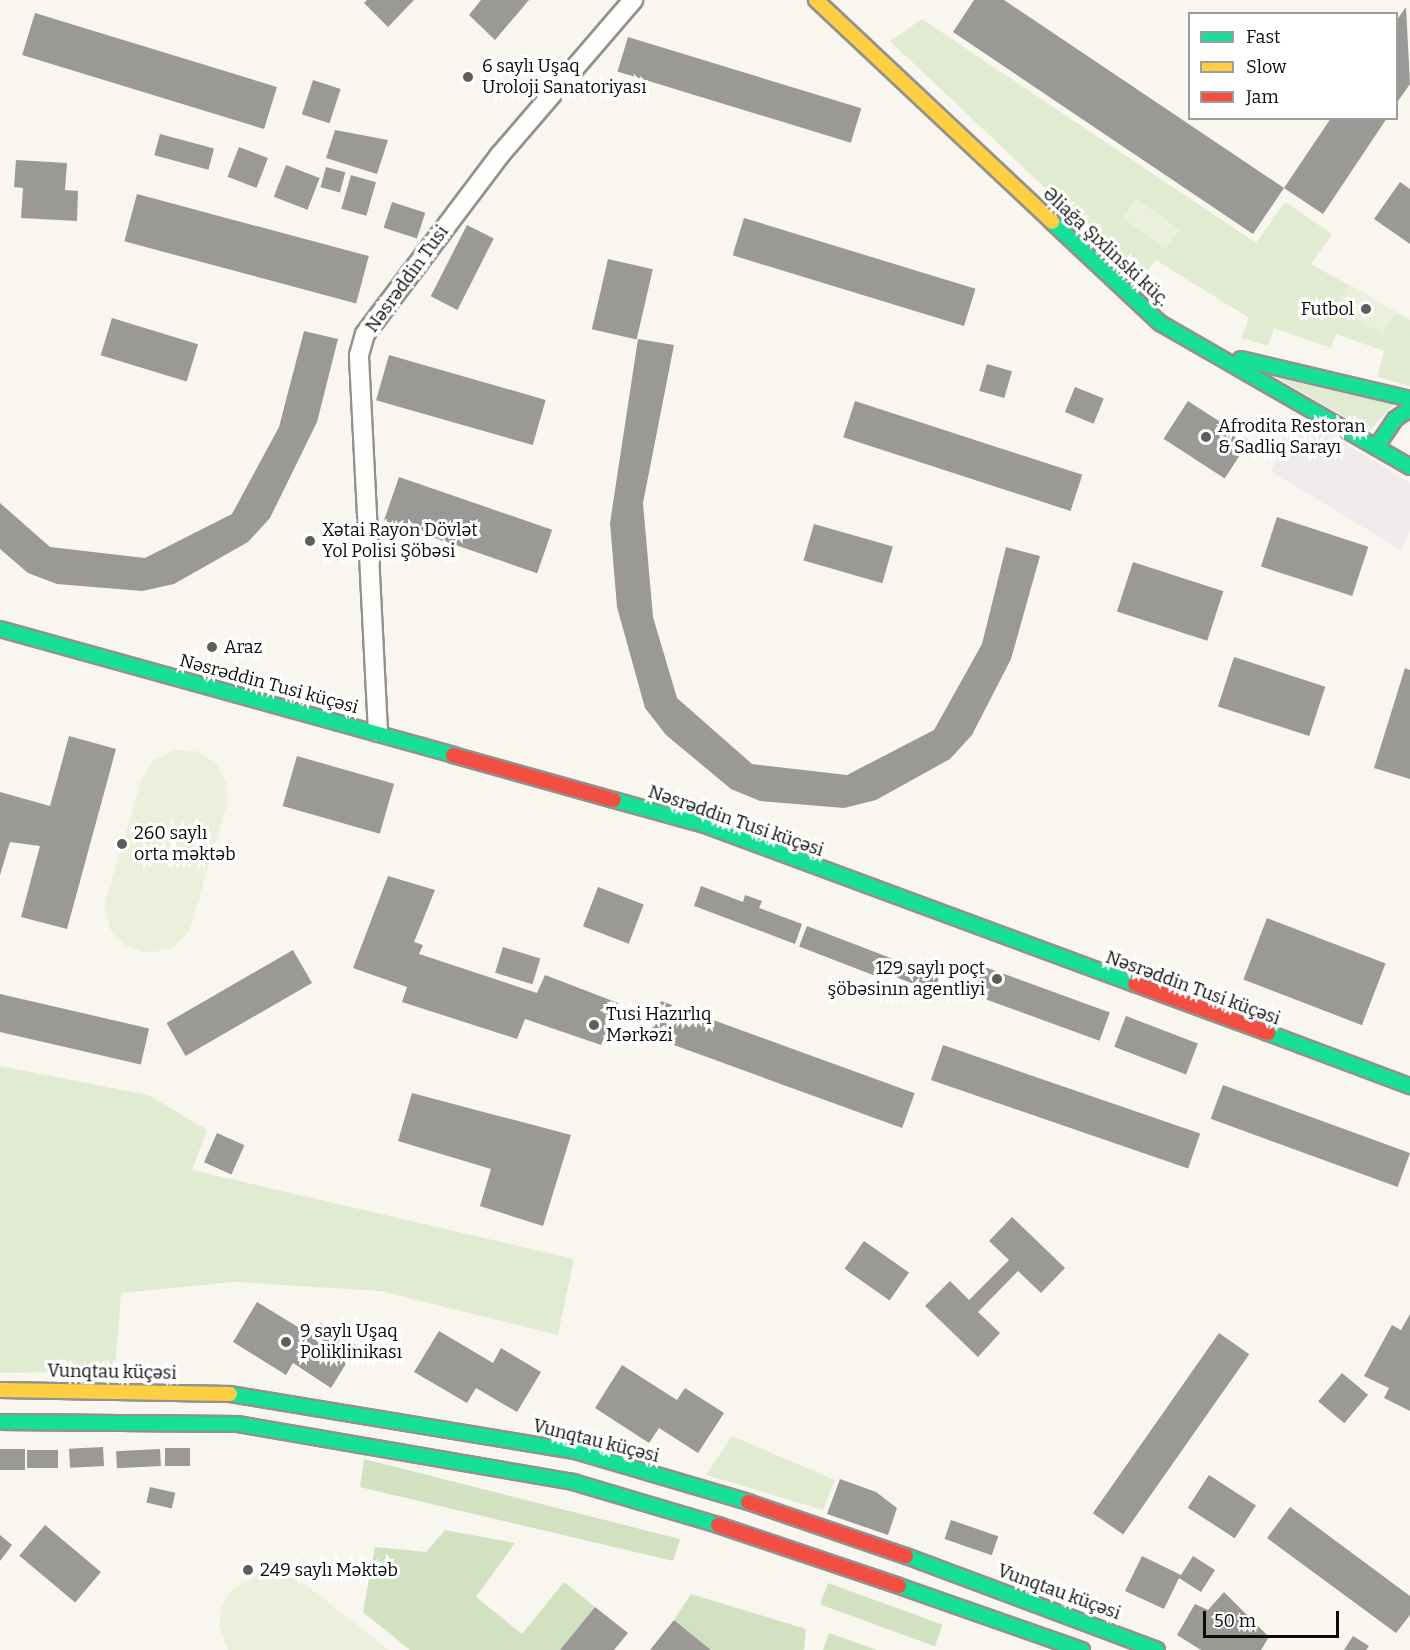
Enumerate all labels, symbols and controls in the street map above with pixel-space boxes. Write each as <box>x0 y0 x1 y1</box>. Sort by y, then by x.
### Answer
legend <box>1188 12 1398 120</box>
text: Fast <box>1246 26 1281 48</box>
place label: 6 saylı Uşaq Uroloji Sanatoriyası <box>482 56 647 98</box>
text: Slow <box>1246 56 1286 78</box>
marker: 6 saylı Uşaq Uroloji Sanatoriyası <box>459 68 477 86</box>
text: Jam <box>1246 86 1279 108</box>
street label: Əliağa Şıxlinski küç. <box>1038 183 1174 311</box>
street label: Nəsrəddin Tusi <box>361 221 453 337</box>
place label: Futbol <box>1301 298 1354 320</box>
marker: Futbol <box>1359 302 1373 316</box>
place label: Afrodita Restoran & Sadliq Sarayı <box>1218 416 1366 458</box>
marker: Afrodita Restoran & Sadliq Sarayı <box>1199 430 1213 444</box>
place label: Xətai Rayon Dövlət Yol Polisi Şöbəsi <box>322 520 478 562</box>
marker: Xətai Rayon Dövlət Yol Polisi Şöbəsi <box>303 534 317 548</box>
place label: Araz <box>224 636 262 658</box>
marker: Araz <box>205 640 219 654</box>
street label: Nəsrəddin Tusi küçəsi <box>177 650 361 718</box>
street label: Nəsrəddin Tusi küçəsi <box>645 781 827 861</box>
place label: 260 saylı orta məktəb <box>134 823 236 866</box>
marker: 260 saylı orta məktəb <box>115 837 129 851</box>
street label: Nəsrəddin Tusi küçəsi <box>1103 946 1283 1030</box>
place label: 129 saylı poçt şöbəsinın agentliyi <box>828 958 985 1000</box>
marker: 129 saylı poçt şöbəsinın agentliyi <box>990 972 1004 986</box>
place label: Tusi Hazırlıq Mərkəzi <box>606 1004 711 1046</box>
marker: Tusi Hazırlıq Mərkəzi <box>587 1018 601 1032</box>
place label: 9 saylı Uşaq Poliklinikası <box>300 1321 402 1364</box>
marker: 9 saylı Uşaq Poliklinikası <box>277 1333 295 1351</box>
street label: Vunqtau küçəsi <box>47 1360 177 1384</box>
street label: Vunqtau küçəsi <box>531 1415 661 1467</box>
place label: 249 saylı Məktəb <box>260 1559 398 1581</box>
street label: Vunqtau küçəsi <box>995 1560 1123 1624</box>
marker: 249 saylı Məktəb <box>241 1563 255 1577</box>
scale bar <box>1206 1599 1342 1637</box>
text: 50 m <box>1214 1610 1256 1632</box>

